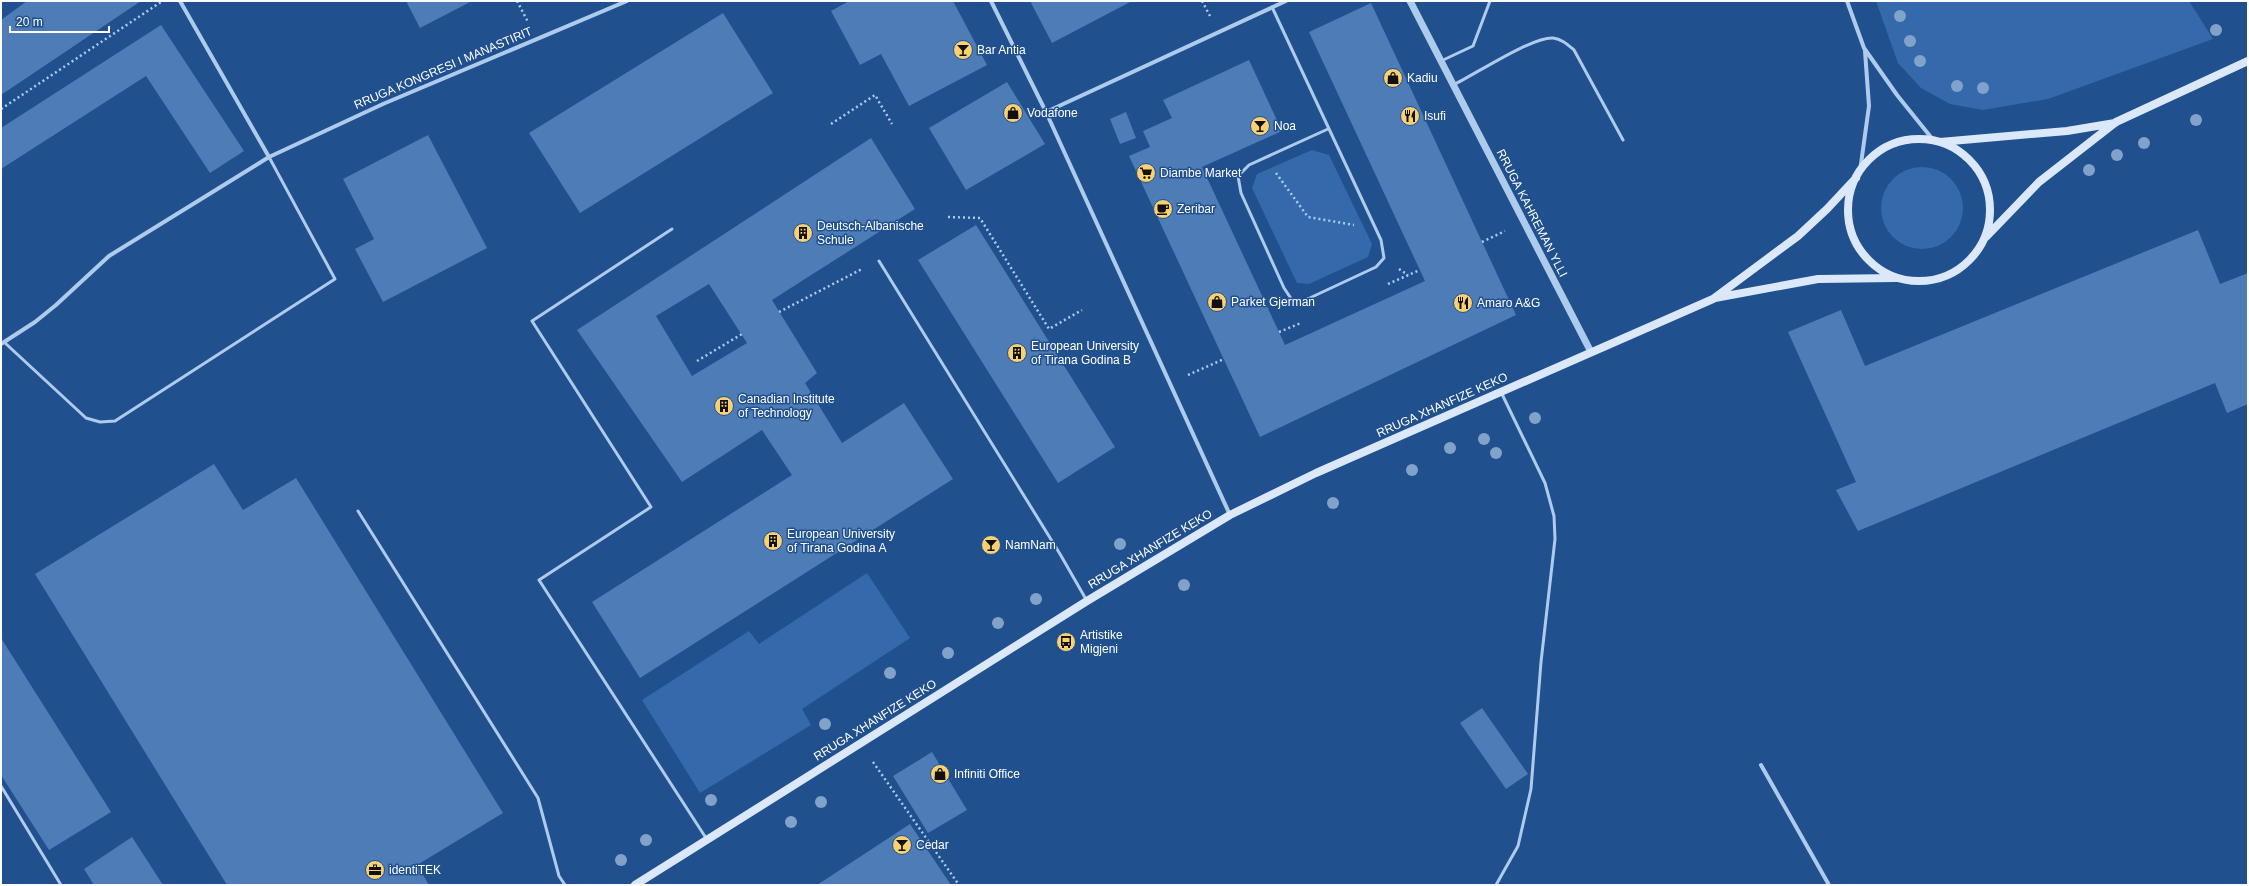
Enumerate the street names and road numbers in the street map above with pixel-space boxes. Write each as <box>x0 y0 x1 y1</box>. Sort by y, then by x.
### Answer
street label: RRUGA KONGRESI I MANASTIRIT <box>352 24 535 112</box>
street label: RRUGA KAHREMAN YLLI <box>1494 147 1570 279</box>
street label: RRUGA XHANFIZE KEKO <box>1374 370 1510 440</box>
street label: RRUGA XHANFIZE KEKO <box>1086 506 1214 592</box>
street label: RRUGA XHANFIZE KEKO <box>811 676 939 764</box>

